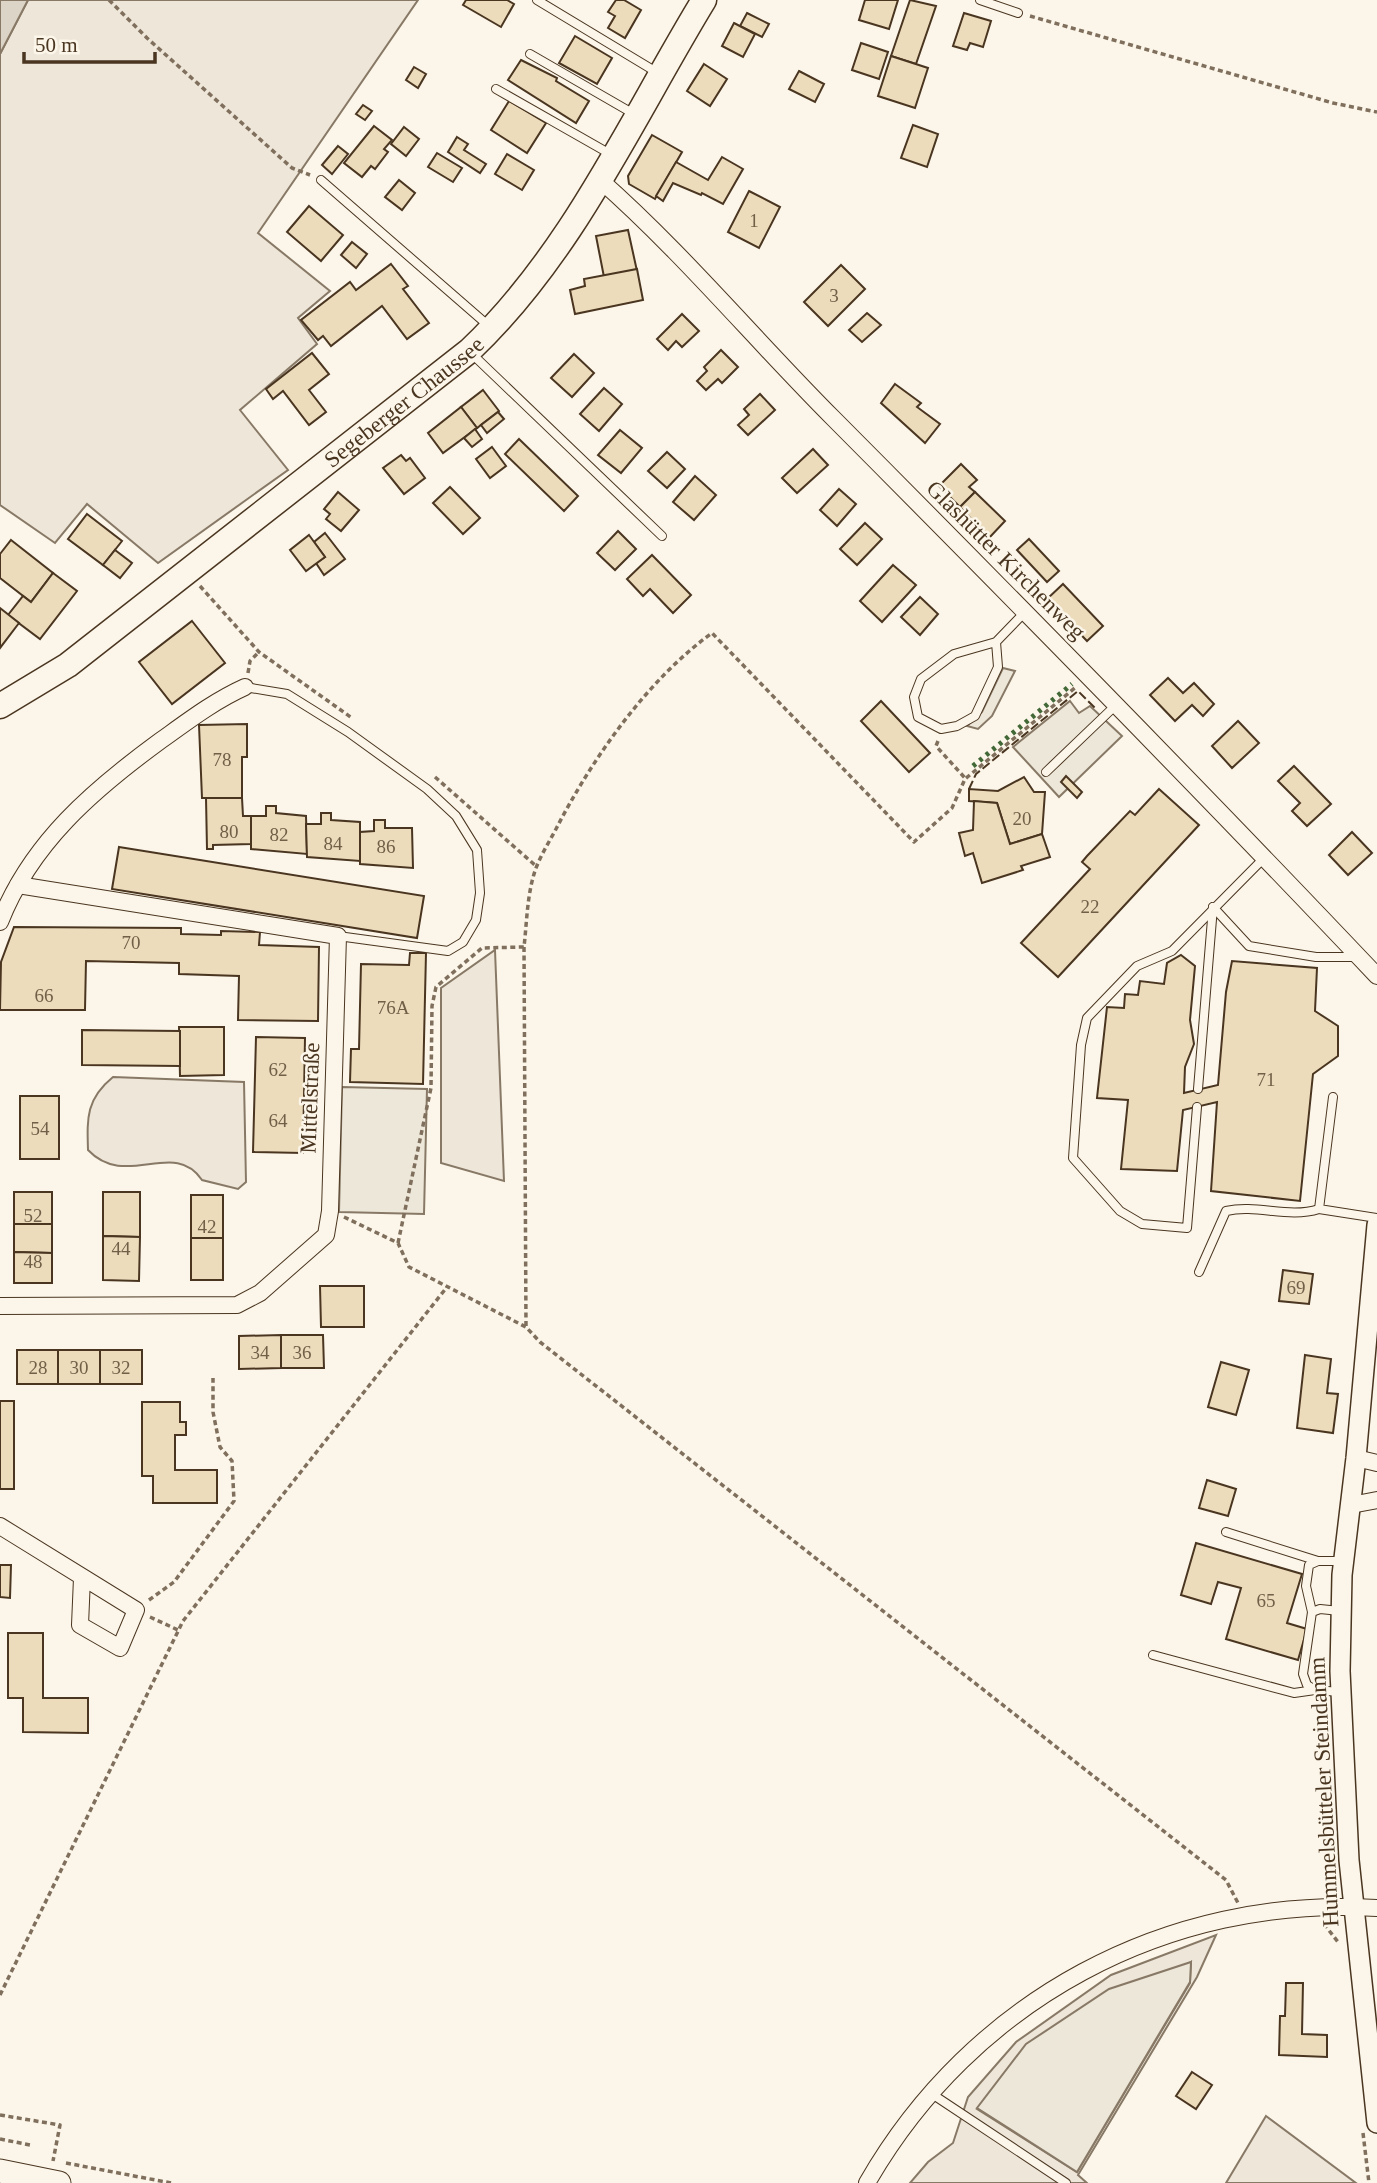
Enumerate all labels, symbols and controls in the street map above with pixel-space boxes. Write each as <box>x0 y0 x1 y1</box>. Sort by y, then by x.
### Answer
scale bar <box>24 21 156 65</box>
text: 50 m <box>35 33 78 57</box>
house number: 1 <box>749 210 759 231</box>
house number: 3 <box>829 285 839 306</box>
street label: Segeberger Chaussee <box>319 332 489 472</box>
street label: Glashütter Kirchenweg <box>922 476 1091 645</box>
house number: 78 <box>213 749 232 770</box>
house number: 20 <box>1013 808 1032 829</box>
house number: 80 <box>220 821 239 842</box>
house number: 82 <box>270 824 289 845</box>
house number: 84 <box>324 833 343 854</box>
house number: 86 <box>377 836 396 857</box>
house number: 22 <box>1081 896 1100 917</box>
house number: 70 <box>122 932 141 953</box>
house number: 66 <box>35 985 54 1006</box>
house number: 76A <box>377 997 410 1018</box>
street label: Mittelstraße <box>296 1042 324 1154</box>
house number: 62 <box>269 1059 288 1080</box>
house number: 71 <box>1257 1069 1276 1090</box>
house number: 64 <box>269 1110 288 1131</box>
house number: 54 <box>31 1118 50 1139</box>
house number: 52 <box>24 1205 43 1226</box>
house number: 42 <box>198 1216 217 1237</box>
house number: 44 <box>112 1238 131 1259</box>
house number: 48 <box>24 1251 43 1272</box>
house number: 69 <box>1287 1277 1306 1298</box>
house number: 34 <box>251 1342 270 1363</box>
house number: 36 <box>293 1342 312 1363</box>
house number: 28 <box>29 1357 48 1378</box>
house number: 30 <box>70 1357 89 1378</box>
house number: 32 <box>112 1357 131 1378</box>
house number: 65 <box>1257 1590 1276 1611</box>
street label: Hummelsbütteler Steindamm <box>1304 1656 1344 1928</box>

